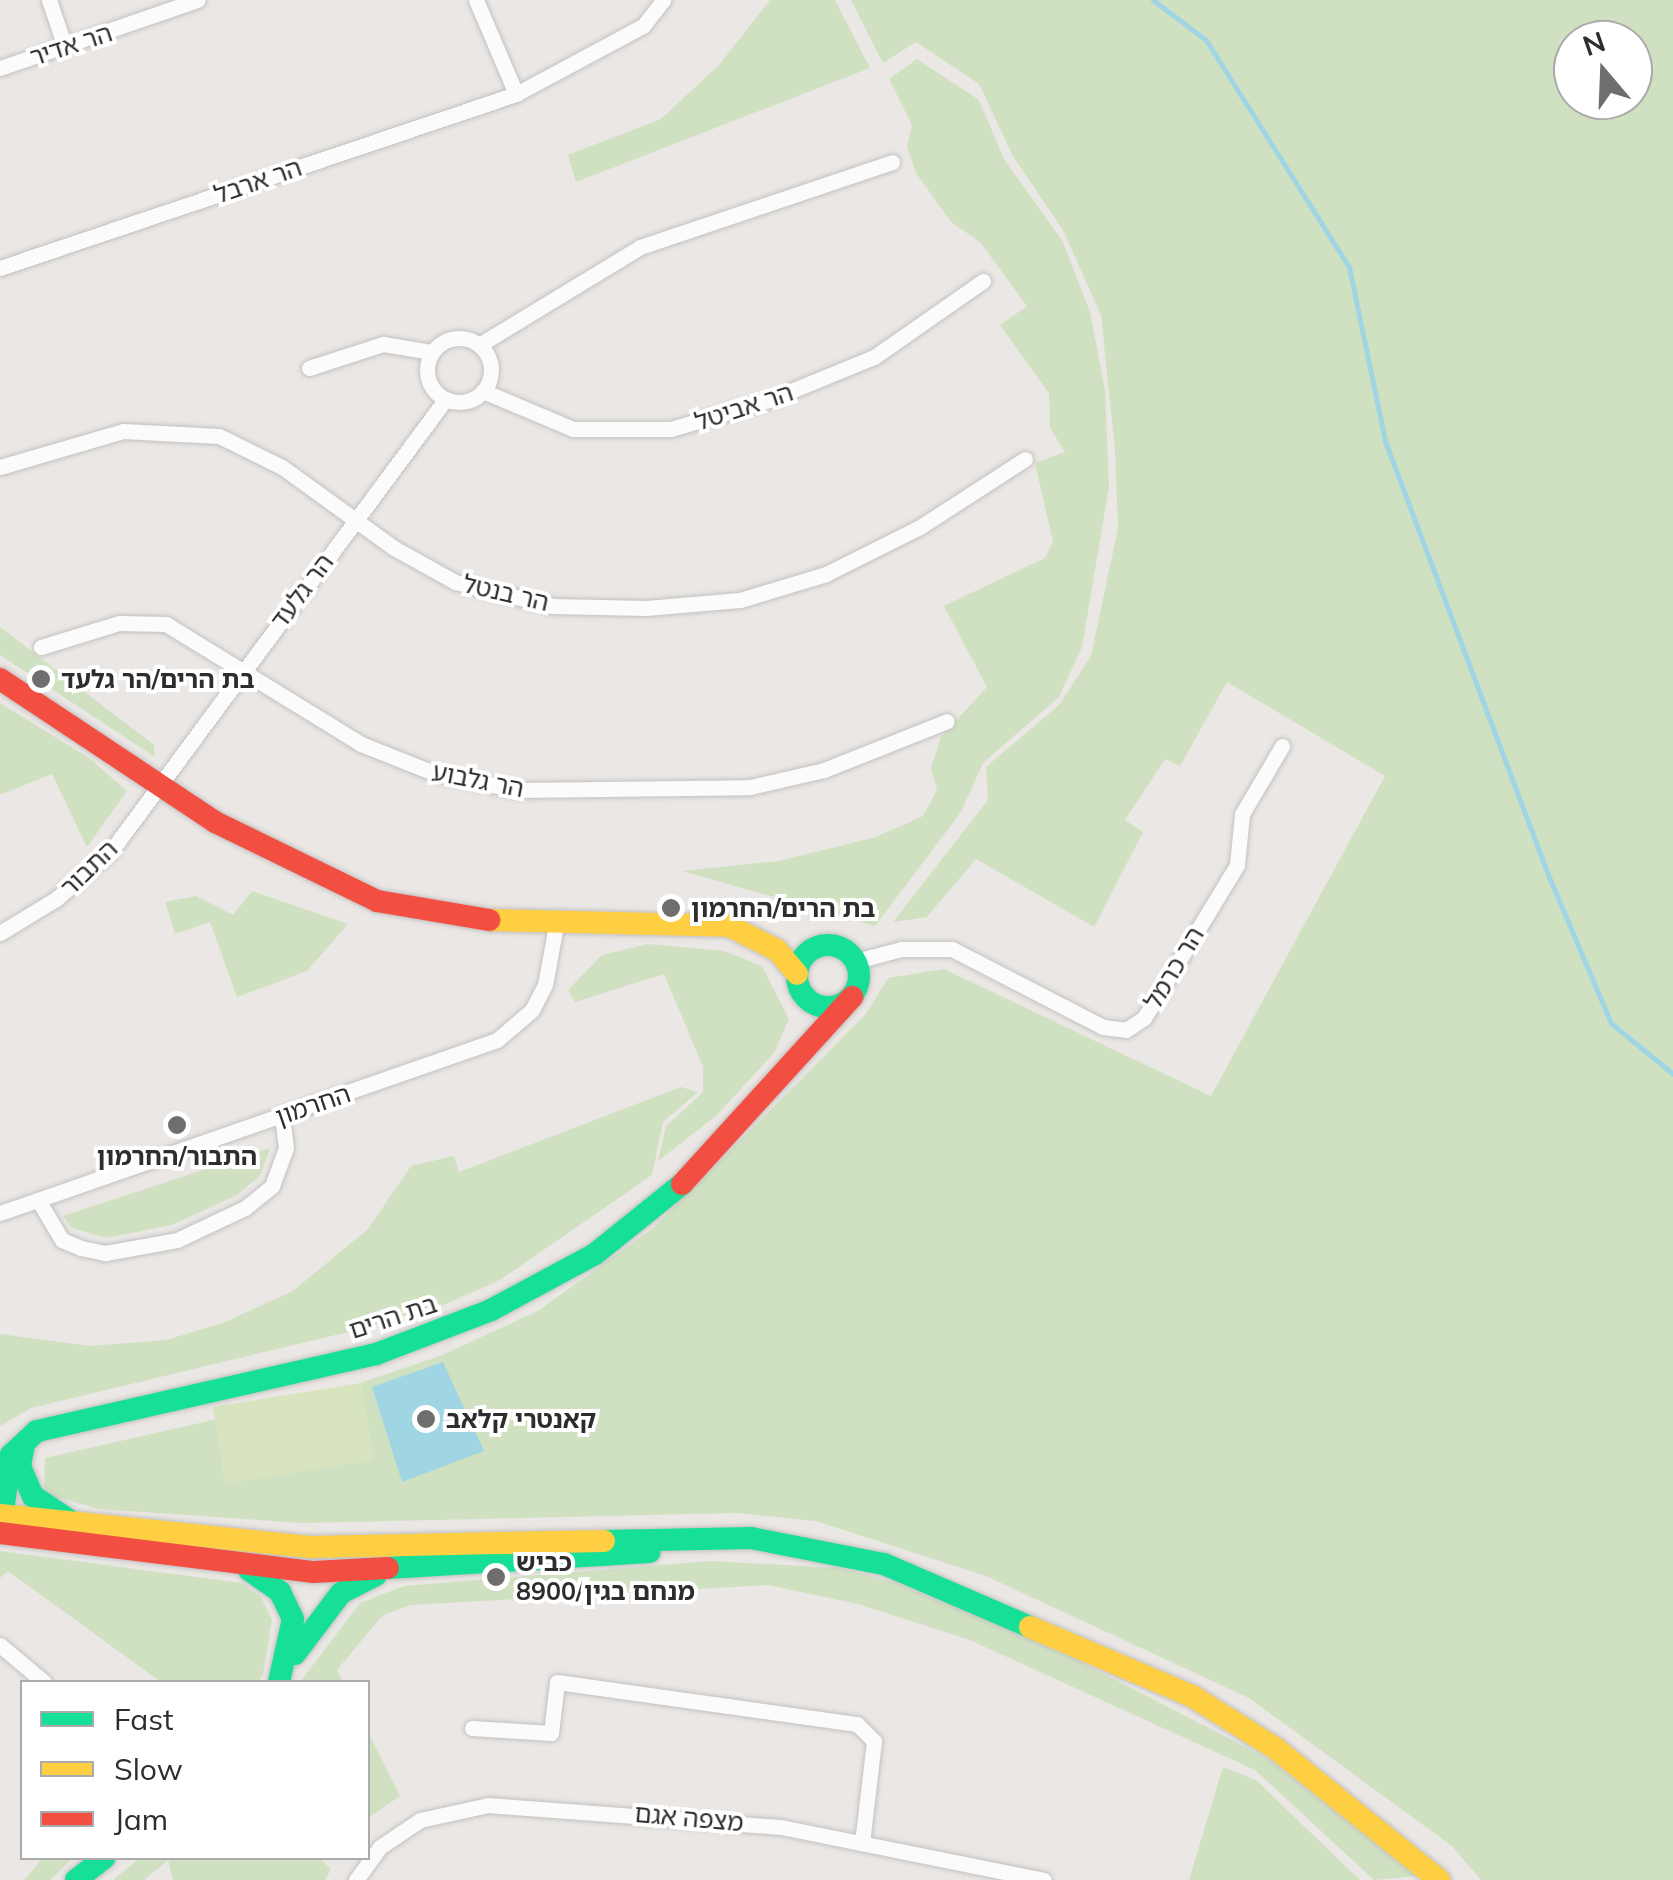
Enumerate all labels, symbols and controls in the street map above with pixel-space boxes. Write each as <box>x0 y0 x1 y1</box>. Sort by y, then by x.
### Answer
street label: הר אדיר <box>26 18 116 72</box>
north arrow <box>1553 20 1653 120</box>
text: N <box>1578 23 1609 63</box>
street label: הר ארבל <box>210 152 306 210</box>
street label: הר אביטל <box>691 377 797 437</box>
street label: הר גלעד <box>264 548 340 634</box>
street label: הר בנטל <box>460 569 552 617</box>
place label: בת הרים/הר גלעד <box>61 664 255 694</box>
marker: בת הרים/הר גלעד <box>30 668 52 690</box>
street label: הר גלבוע <box>430 756 526 804</box>
street label: התבור <box>54 834 124 902</box>
place label: בת הרים/החרמון <box>691 893 875 923</box>
marker: בת הרים/החרמון <box>660 897 682 919</box>
street label: הר כרמל <box>1138 921 1210 1015</box>
street label: החרמון <box>272 1078 354 1132</box>
marker: התבור/החרמון <box>166 1114 188 1136</box>
place label: התבור/החרמון <box>97 1141 257 1171</box>
street label: בת הרים <box>345 1289 441 1345</box>
place label: קאנטרי קלאב <box>446 1404 596 1434</box>
marker: קאנטרי קלאב <box>415 1408 437 1430</box>
place label: כביש 8900/מנחם בגין <box>516 1548 695 1607</box>
marker: כביש 8900/מנחם בגין <box>485 1566 507 1588</box>
legend <box>20 1680 370 1860</box>
text: Fast <box>114 1700 174 1738</box>
text: Slow <box>114 1750 183 1788</box>
street label: מצפה אגם <box>633 1798 745 1838</box>
text: Jam <box>114 1800 168 1838</box>

